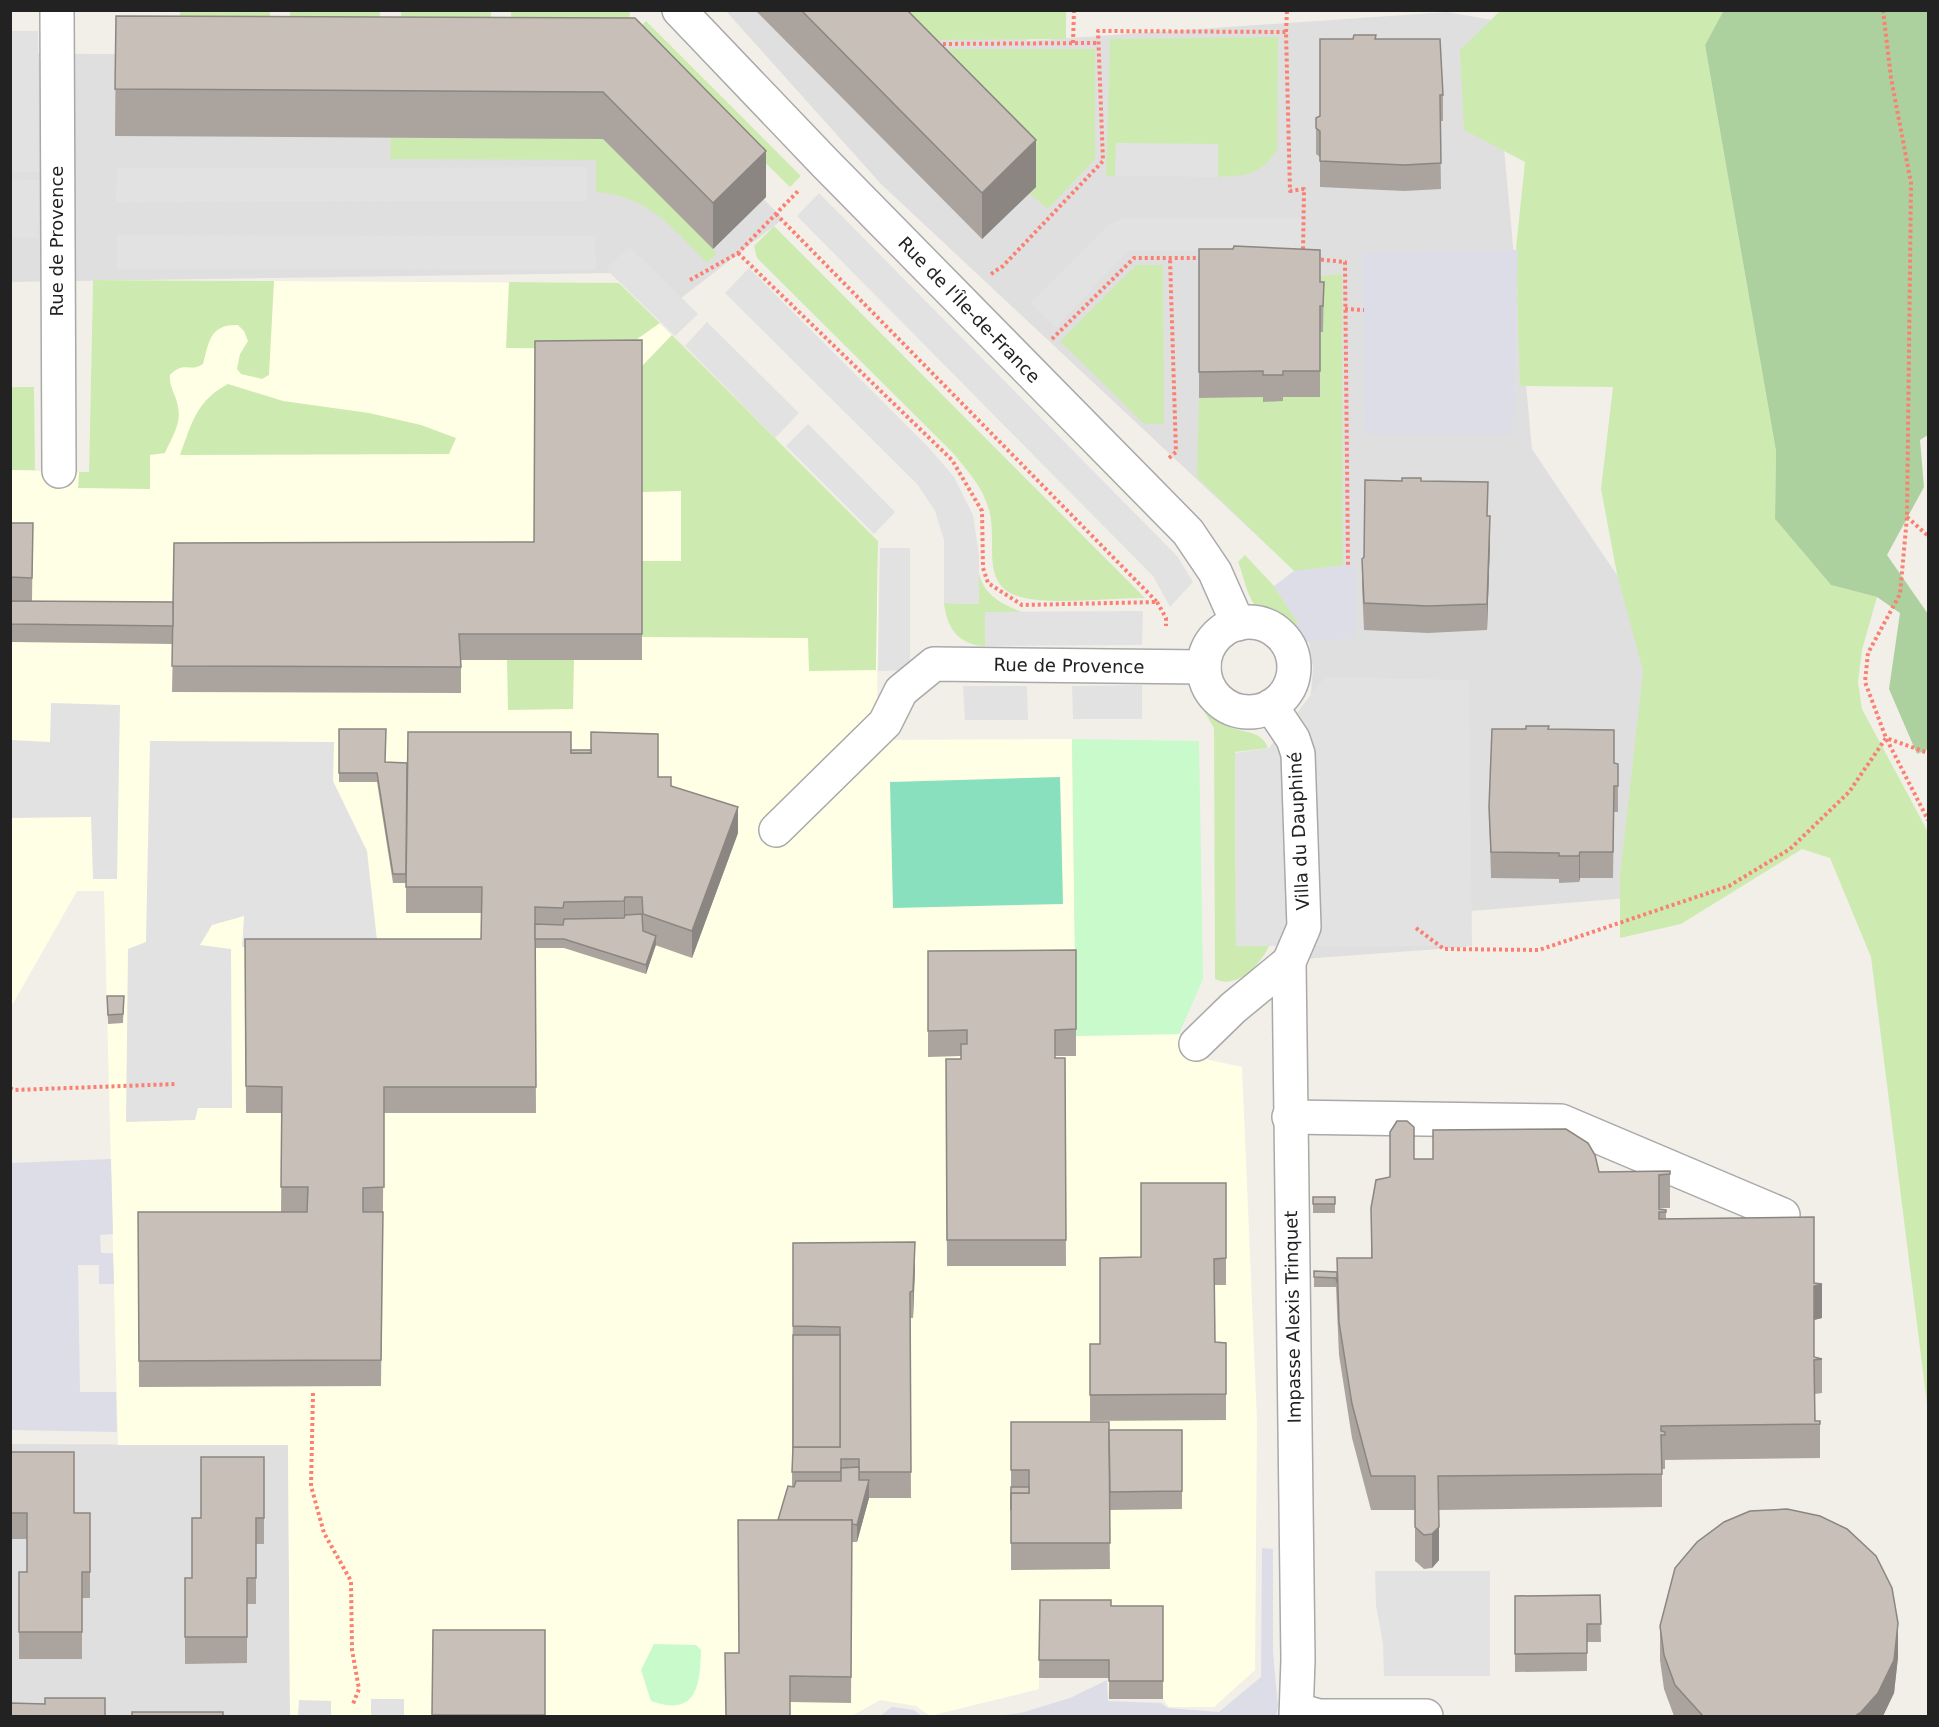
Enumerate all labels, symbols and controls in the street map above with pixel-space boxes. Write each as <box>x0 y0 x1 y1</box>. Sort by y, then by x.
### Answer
street label: Rue de Provence <box>46 166 67 316</box>
street label: Rue de l'Île-de-France <box>894 232 1045 387</box>
street label: Rue de Provence <box>993 654 1145 677</box>
street label: Villa du Dauphiné <box>1284 751 1313 911</box>
street label: Impasse Alexis Trinquet <box>1280 1210 1305 1424</box>

